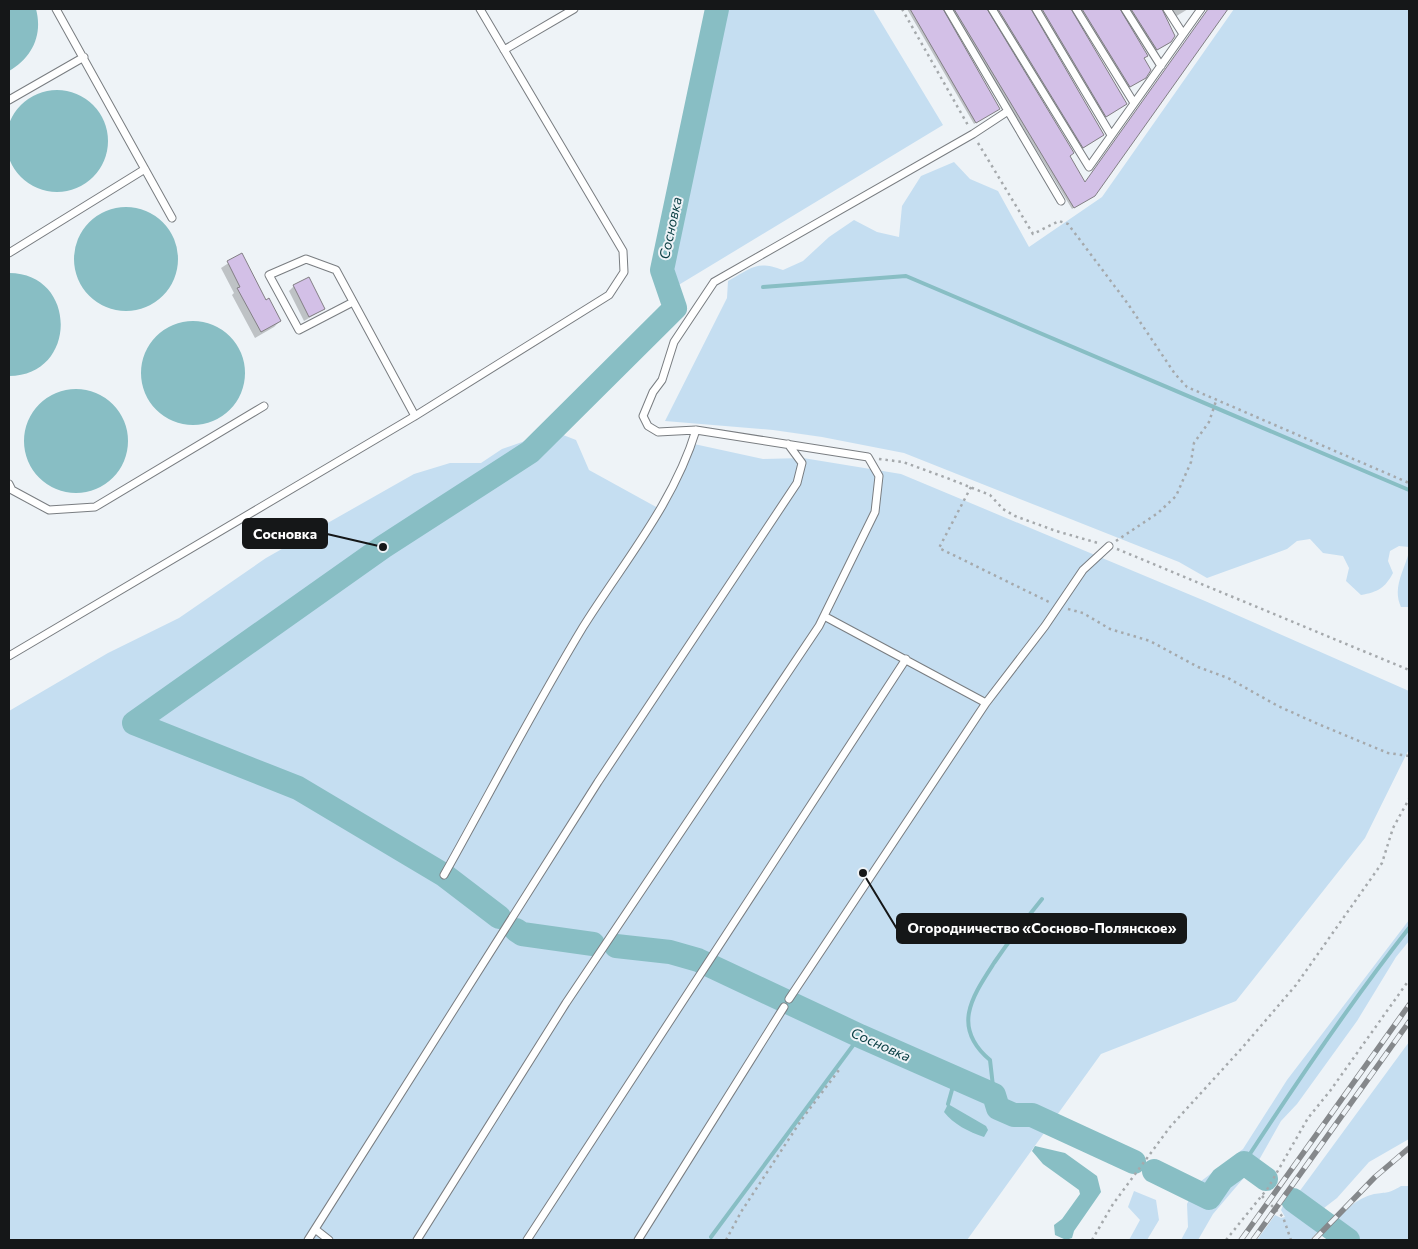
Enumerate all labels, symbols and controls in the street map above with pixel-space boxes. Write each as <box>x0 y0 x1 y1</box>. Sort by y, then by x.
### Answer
water label: Сосновка <box>655 195 685 261</box>
callout: Сосновка <box>243 519 327 548</box>
text: Сосновка <box>253 525 317 542</box>
callout: Огородничество «Сосново-Полянское» <box>897 914 1186 943</box>
text: Огородничество «Сосново-Полянское» <box>908 919 1176 936</box>
water label: Сосновка <box>849 1023 913 1065</box>

